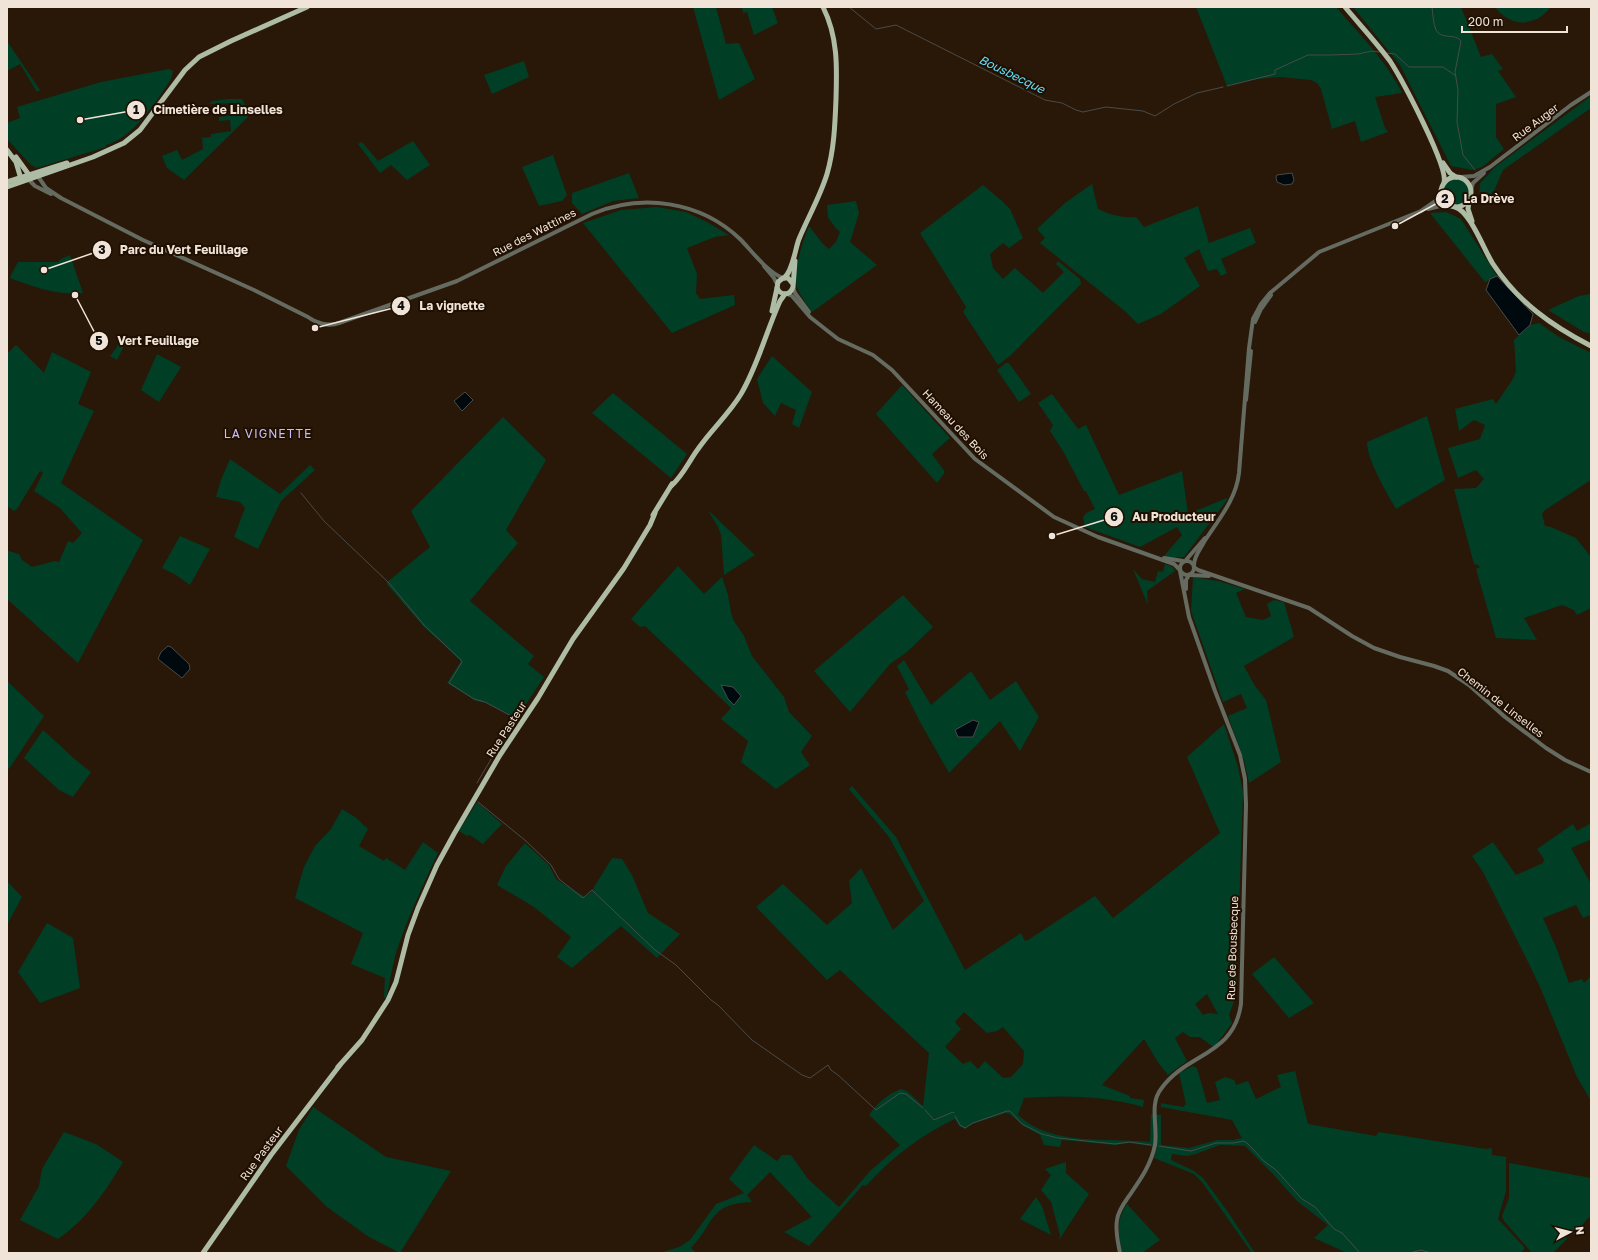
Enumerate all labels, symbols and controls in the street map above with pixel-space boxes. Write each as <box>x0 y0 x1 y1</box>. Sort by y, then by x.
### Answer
scale bar <box>1462 8 1567 34</box>
text: 200 m <box>1468 14 1503 29</box>
water label: Bousbecque <box>977 52 1048 97</box>
callout: Cimetière de Linselles <box>126 98 291 122</box>
street label: Rue Auger <box>1509 100 1561 144</box>
text: 1 <box>133 102 139 117</box>
text: Cimetière de Linselles <box>153 102 283 117</box>
callout: La Drève <box>1435 187 1522 211</box>
text: 2 <box>1441 191 1449 206</box>
text: La Drève <box>1464 191 1514 206</box>
street label: Rue des Wattines <box>490 205 578 259</box>
callout: Parc du Vert Feuillage <box>92 238 256 262</box>
text: 3 <box>98 242 106 257</box>
text: Parc du Vert Feuillage <box>120 242 248 257</box>
callout: La vignette <box>391 294 493 318</box>
text: 4 <box>397 298 405 313</box>
text: La vignette <box>419 298 485 313</box>
callout: Vert Feuillage <box>89 329 207 353</box>
text: 5 <box>95 333 103 348</box>
text: Vert Feuillage <box>117 333 199 348</box>
street label: Hameau des Bois <box>920 386 992 462</box>
district label: LA VIGNETTE <box>224 426 312 441</box>
callout: Au Producteur <box>1104 505 1224 529</box>
text: 6 <box>1110 509 1118 524</box>
text: Au Producteur <box>1132 509 1216 524</box>
street label: Chemin de Linselles <box>1455 664 1547 740</box>
street label: Rue Pasteur <box>483 698 529 759</box>
street label: Rue de Bousbecque <box>1224 896 1240 1000</box>
street label: Rue Pasteur <box>237 1123 285 1183</box>
north arrow <box>1550 1212 1590 1252</box>
text: N <box>1573 1226 1587 1236</box>

